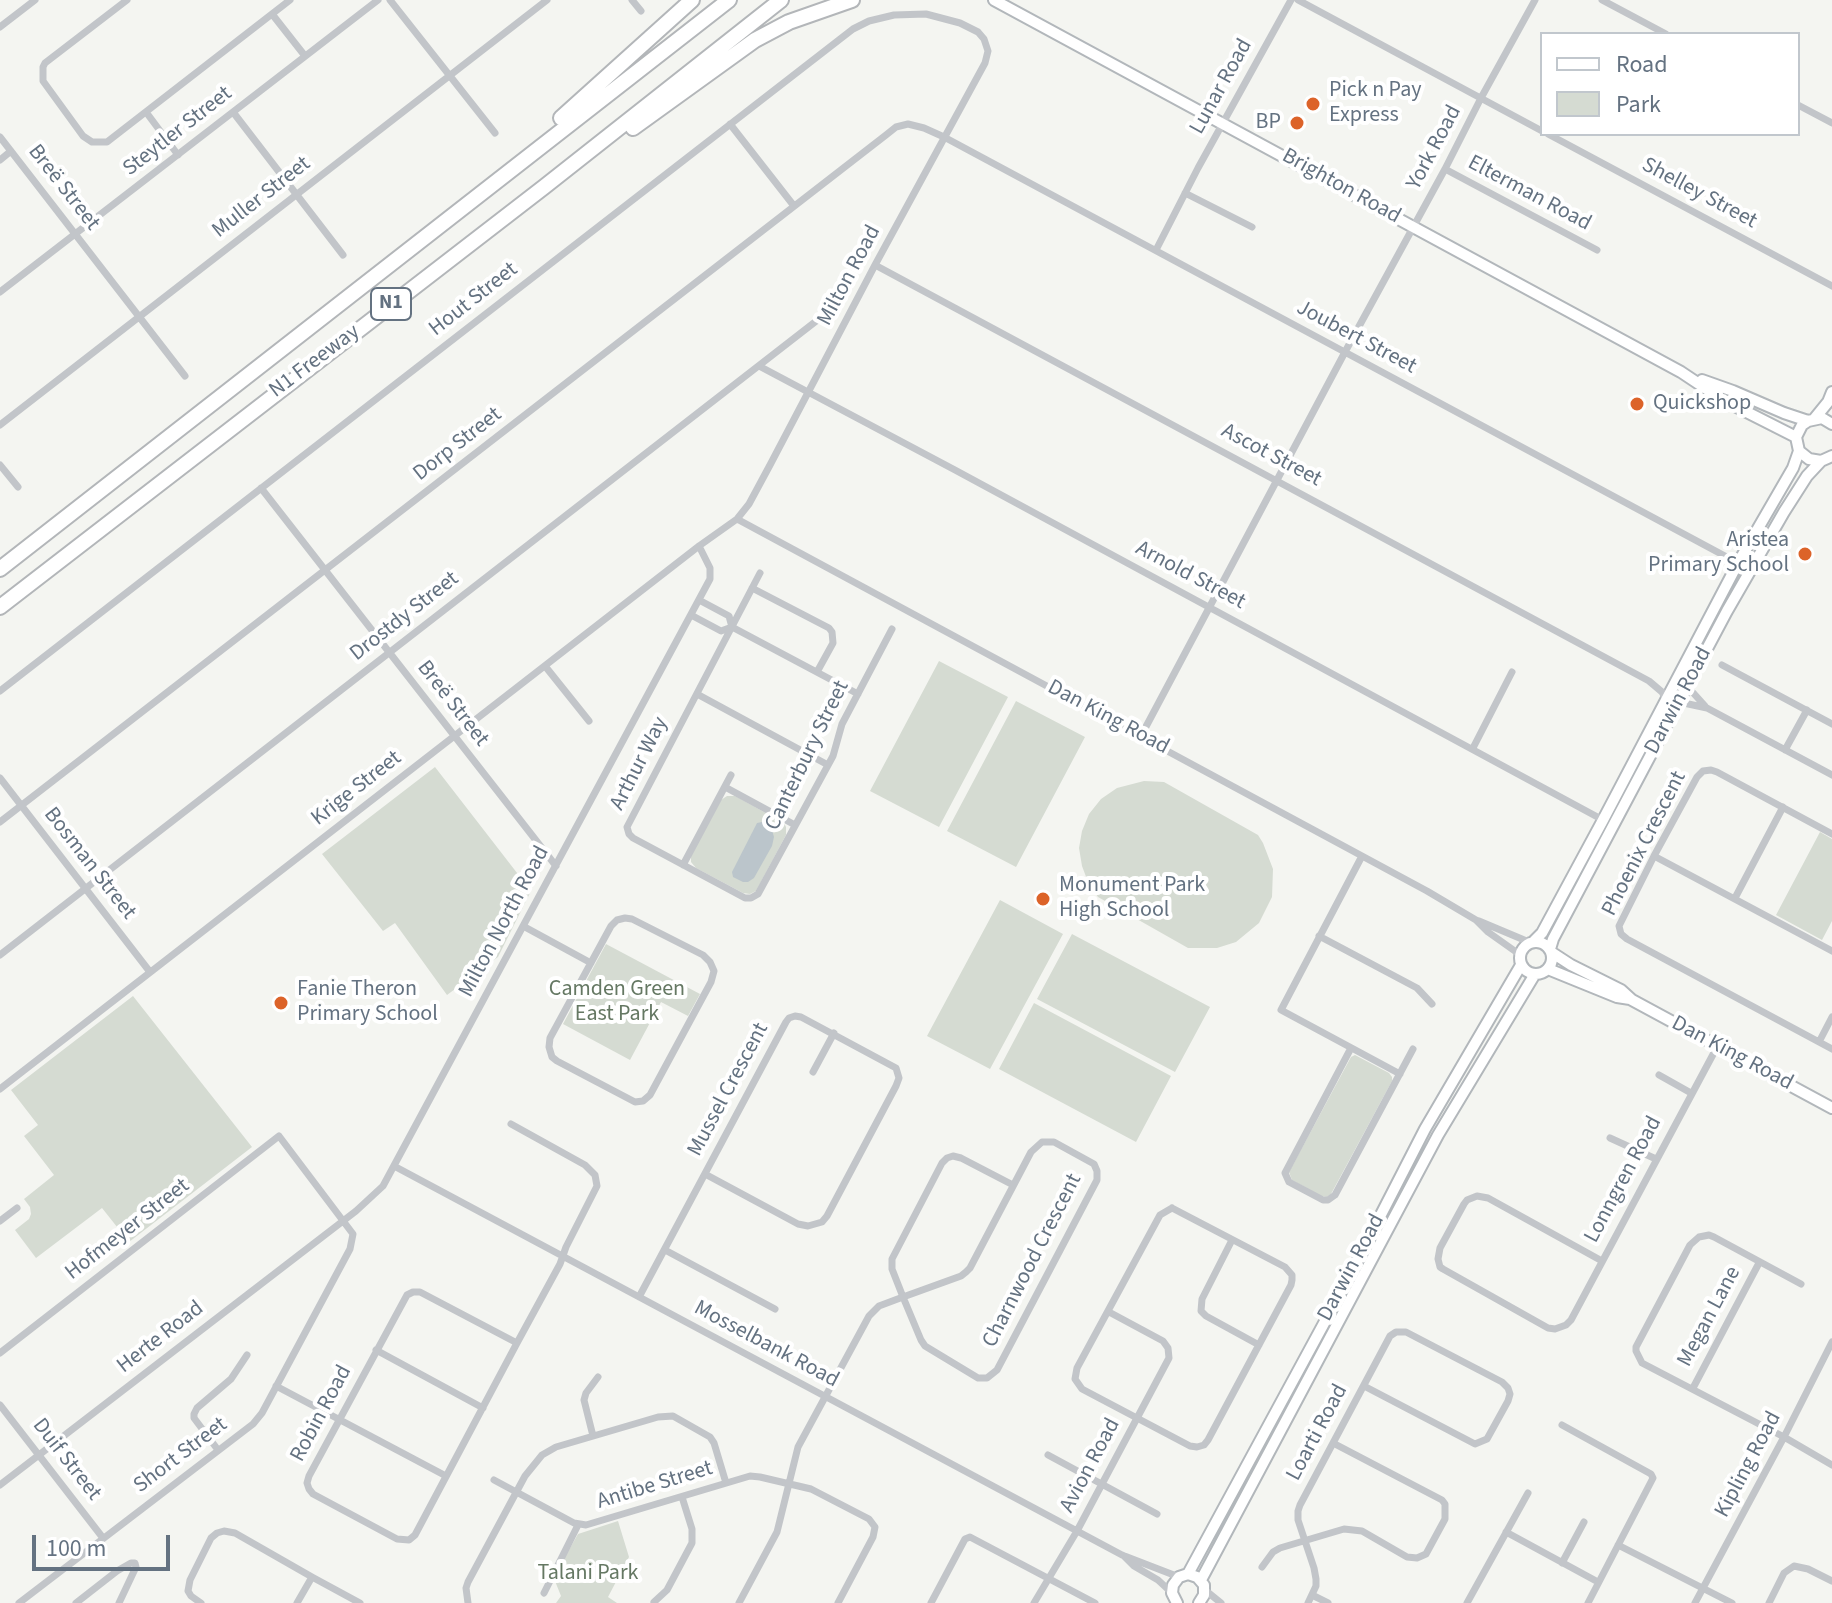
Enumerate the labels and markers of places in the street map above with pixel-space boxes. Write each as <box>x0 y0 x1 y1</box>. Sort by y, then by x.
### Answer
place label: Pick n Pay Express <box>1329 78 1421 130</box>
marker: Pick n Pay Express <box>1304 95 1322 113</box>
place label: BP <box>1256 110 1281 136</box>
marker: BP <box>1288 114 1306 132</box>
place label: Quickshop <box>1653 391 1751 417</box>
marker: Quickshop <box>1628 395 1646 413</box>
place label: Aristea Primary School <box>1648 528 1789 580</box>
marker: Aristea Primary School <box>1796 545 1814 563</box>
place label: Monument Park High School <box>1059 873 1205 924</box>
marker: Monument Park High School <box>1034 890 1052 908</box>
place label: Fanie Theron Primary School <box>297 977 438 1028</box>
marker: Fanie Theron Primary School <box>272 994 290 1012</box>

